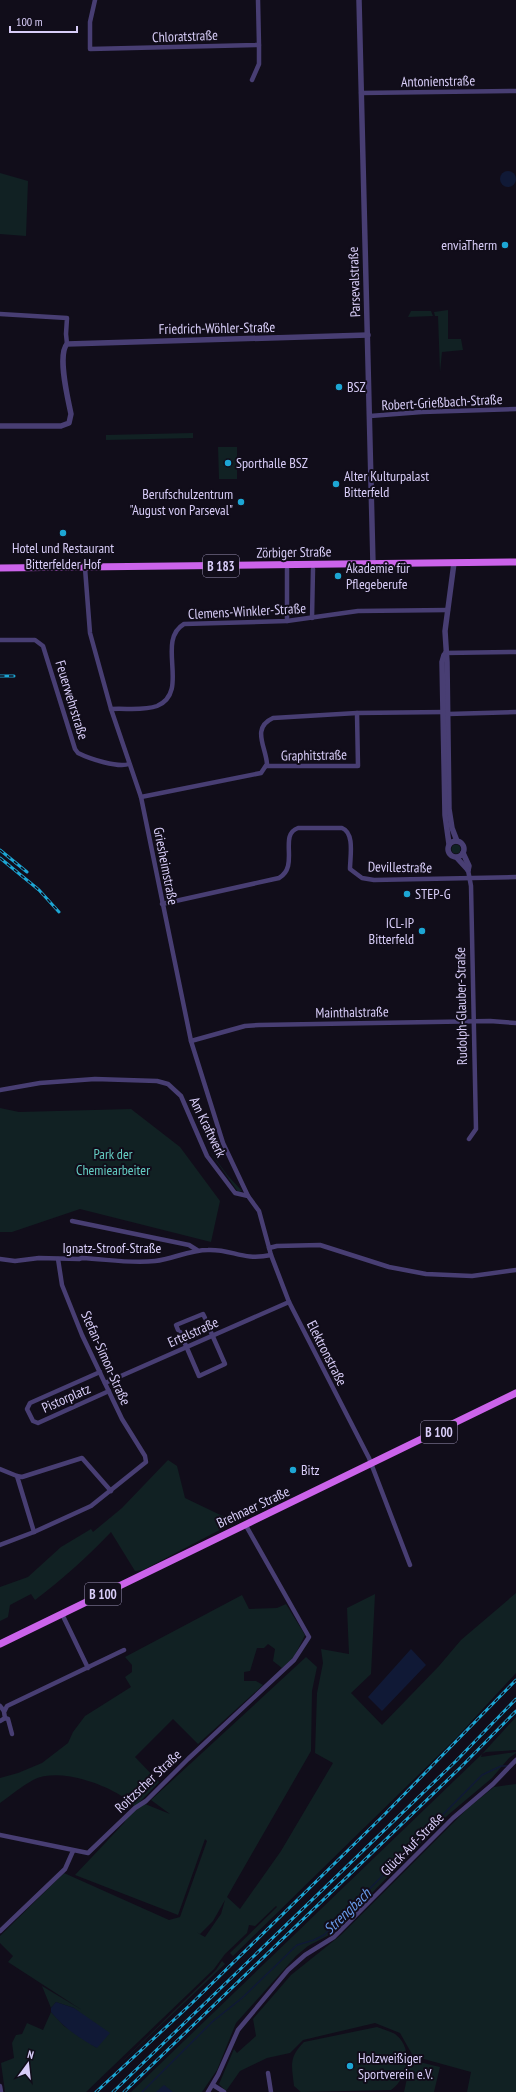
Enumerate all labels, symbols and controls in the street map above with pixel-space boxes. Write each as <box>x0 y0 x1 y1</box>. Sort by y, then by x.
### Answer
scale bar <box>10 8 77 34</box>
text: 100 m <box>16 14 43 29</box>
street label: Chloratstraße <box>152 26 218 46</box>
street label: Antonienstraße <box>401 71 476 91</box>
place label: enviaTherm <box>441 236 497 254</box>
marker: enviaTherm <box>500 240 510 250</box>
street label: Parsevalstraße <box>344 246 364 318</box>
street label: Friedrich-Wöhler-Straße <box>159 318 276 338</box>
place label: BSZ <box>347 378 366 396</box>
marker: BSZ <box>334 382 344 392</box>
street label: Robert-Grießbach-Straße <box>381 390 503 414</box>
place label: Sporthalle BSZ <box>236 454 308 472</box>
marker: Sporthalle BSZ <box>223 458 233 468</box>
place label: Alter Kulturpalast Bitterfeld <box>344 467 429 501</box>
marker: Alter Kulturpalast Bitterfeld <box>331 479 341 489</box>
place label: Berufschulzentrum "August von Parseval" <box>130 485 233 519</box>
marker: Berufschulzentrum "August von Parseval" <box>236 497 246 507</box>
marker: Hotel und Restaurant Bitterfelder Hof <box>58 528 68 538</box>
place label: Hotel und Restaurant Bitterfelder Hof <box>12 539 114 573</box>
street label: Zörbiger Straße <box>256 542 332 562</box>
road number: B 183 <box>203 555 239 577</box>
place label: Akademie für Pflegeberufe <box>346 559 410 593</box>
marker: Akademie für Pflegeberufe <box>333 571 343 581</box>
street label: Clemens-Winkler-Straße <box>188 599 307 623</box>
street label: Feuerwehrstraße <box>51 658 93 742</box>
street label: Graphitstraße <box>281 745 347 765</box>
street label: Griesheimstraße <box>150 826 182 907</box>
street label: Devillestraße <box>368 857 433 877</box>
place label: STEP-G <box>415 885 451 903</box>
marker: STEP-G <box>402 889 412 899</box>
place label: ICL-IP Bitterfeld <box>369 914 414 948</box>
marker: ICL-IP Bitterfeld <box>417 926 427 936</box>
street label: Rudolph-Glauber-Straße <box>451 947 471 1065</box>
street label: Mainthalstraße <box>315 1002 389 1022</box>
street label: Am Kraftwerk <box>186 1094 231 1161</box>
park label: Park der Chemiearbeiter <box>76 1145 150 1179</box>
street label: Ignatz-Stroof-Straße <box>63 1239 162 1257</box>
street label: Stefan-Simon-Straße <box>77 1308 135 1408</box>
street label: Ertelstraße <box>165 1313 221 1351</box>
street label: Elektronstraße <box>303 1317 351 1389</box>
street label: Pistorplatz <box>39 1379 93 1417</box>
road number: B 100 <box>421 1421 457 1443</box>
place label: Bitz <box>301 1461 320 1479</box>
marker: Bitz <box>288 1465 298 1475</box>
street label: Brehnaer Straße <box>214 1482 293 1532</box>
road number: B 100 <box>85 1583 121 1605</box>
street label: Roitzscher Straße <box>111 1745 185 1816</box>
street label: Glück-Auf-Straße <box>377 1808 448 1879</box>
water label: Strengbach <box>319 1883 376 1938</box>
north arrow <box>8 2044 48 2084</box>
text: N <box>26 2047 35 2062</box>
place label: Holzweißiger Sportverein e.V. <box>358 2049 433 2083</box>
marker: Holzweißiger Sportverein e.V. <box>345 2061 355 2071</box>

